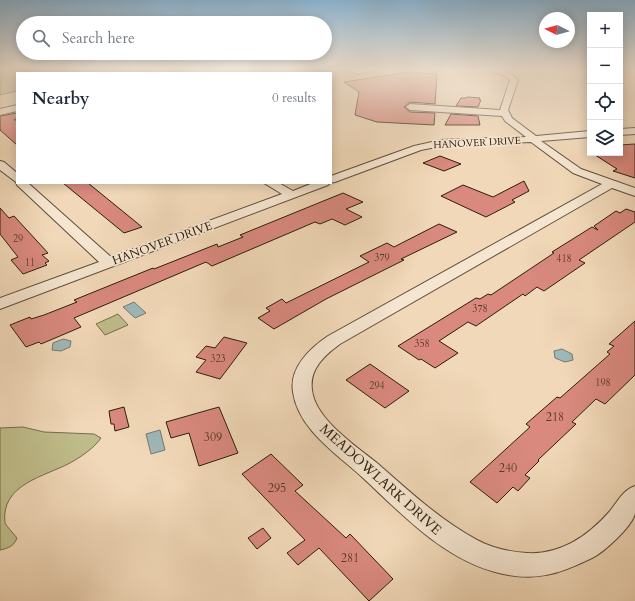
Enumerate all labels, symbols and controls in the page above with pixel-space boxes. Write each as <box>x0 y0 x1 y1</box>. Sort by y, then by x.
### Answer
north arrow <box>539 12 575 48</box>
map controls <box>587 12 623 156</box>
button: + <box>587 12 623 48</box>
search box <box>16 16 332 60</box>
icon: search <box>30 27 52 49</box>
text: Search here <box>62 28 135 48</box>
button: − <box>587 48 623 84</box>
button: locate <box>587 84 623 120</box>
text: Nearby <box>32 87 89 110</box>
text: 0 results <box>272 89 316 107</box>
button: layers <box>587 120 623 156</box>
street label: HANOVER DRIVE <box>433 134 521 152</box>
street label: HANOVER DRIVE <box>110 217 214 269</box>
house number: 29 <box>13 232 23 246</box>
house number: 379 <box>374 251 390 265</box>
house number: 418 <box>556 252 572 266</box>
house number: 11 <box>25 256 35 270</box>
house number: 378 <box>472 302 488 316</box>
house number: 358 <box>414 337 430 351</box>
house number: 323 <box>210 352 226 366</box>
house number: 198 <box>595 376 611 390</box>
house number: 294 <box>369 379 385 393</box>
house number: 218 <box>546 409 564 425</box>
street label: MEADOWLARK DRIVE <box>316 420 446 539</box>
house number: 309 <box>204 429 222 445</box>
house number: 240 <box>499 460 517 476</box>
house number: 295 <box>268 480 286 496</box>
house number: 281 <box>341 550 359 566</box>

